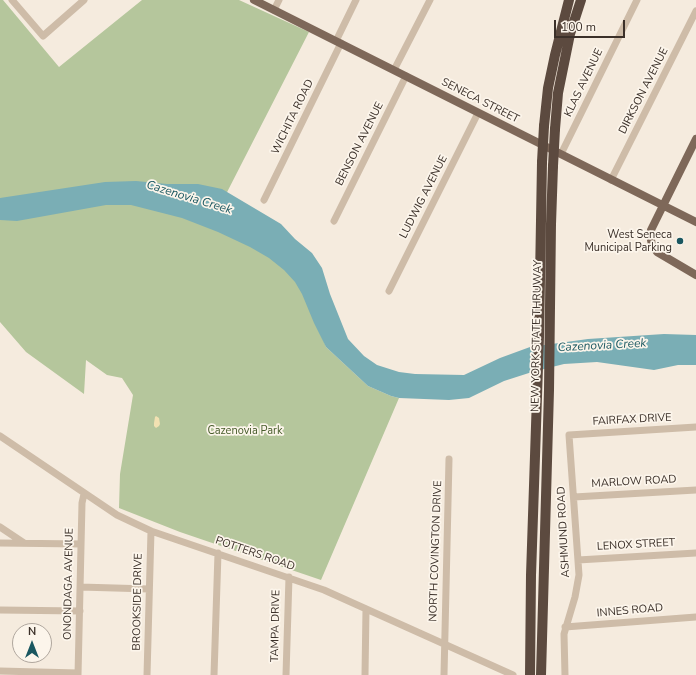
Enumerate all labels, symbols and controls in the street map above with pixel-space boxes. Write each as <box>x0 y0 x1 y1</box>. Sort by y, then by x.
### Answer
scale bar <box>556 12 627 38</box>
text: 100 m <box>561 19 596 35</box>
street label: DIRKSON AVENUE <box>617 46 671 136</box>
street label: KLAS AVENUE <box>562 47 606 119</box>
street label: SENECA STREET <box>439 76 521 126</box>
street label: WICHITA ROAD <box>269 77 317 157</box>
street label: BENSON AVENUE <box>333 100 387 188</box>
street label: LUDWIG AVENUE <box>397 153 451 241</box>
water label: Cazenovia Creek <box>144 178 234 218</box>
place label: West Seneca Municipal Parking <box>584 228 672 254</box>
marker: West Seneca Municipal Parking <box>675 236 685 246</box>
street label: NEW YORK STATE THRUWAY <box>529 260 545 412</box>
water label: Cazenovia Creek <box>557 336 647 356</box>
street label: FAIRFAX DRIVE <box>592 411 672 429</box>
park label: Cazenovia Park <box>207 424 283 438</box>
street label: MARLOW ROAD <box>591 473 677 491</box>
street label: NORTH COVINGTON DRIVE <box>427 480 445 622</box>
street label: ASHMUND ROAD <box>555 486 573 578</box>
street label: ONONDAGA AVENUE <box>61 528 77 640</box>
street label: POTTERS ROAD <box>213 534 297 574</box>
street label: LENOX STREET <box>596 536 676 554</box>
street label: BROOKSIDE DRIVE <box>131 553 145 651</box>
street label: TAMPA DRIVE <box>269 590 283 662</box>
street label: INNES ROAD <box>596 602 664 620</box>
north arrow <box>12 623 52 663</box>
text: N <box>28 624 36 639</box>

